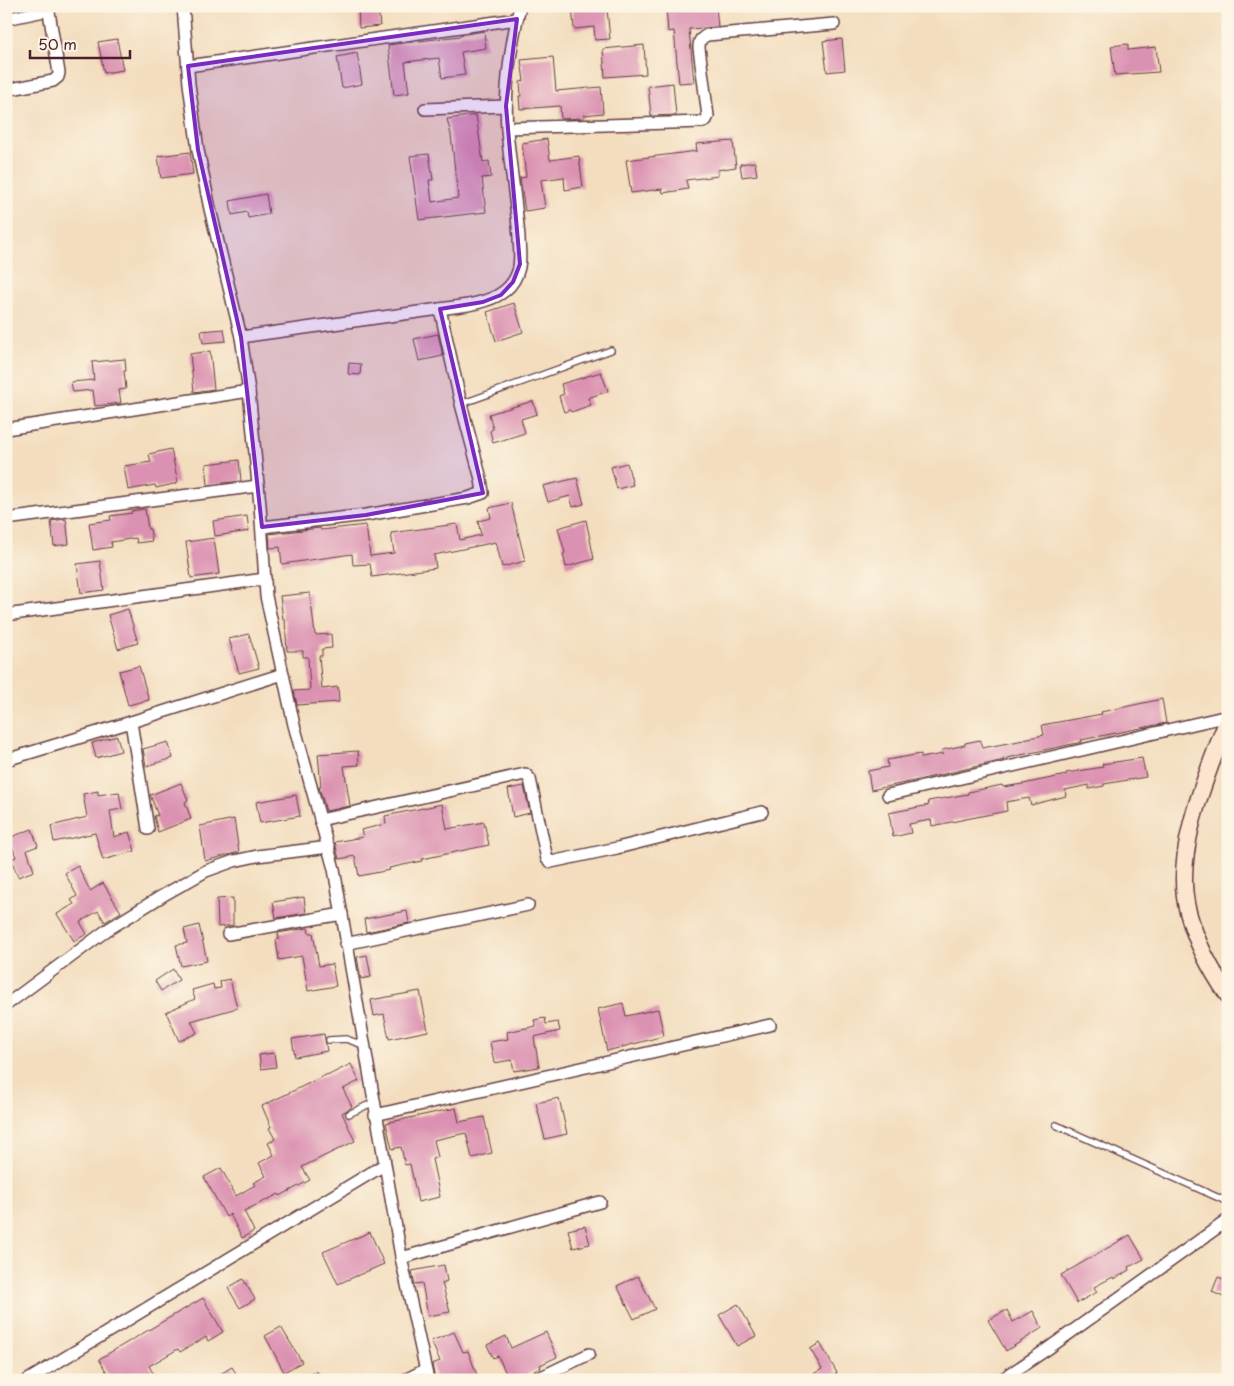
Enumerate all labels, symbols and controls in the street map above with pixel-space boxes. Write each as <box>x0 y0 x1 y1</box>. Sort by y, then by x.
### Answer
scale bar <box>30 28 130 60</box>
text: 50 m <box>38 32 77 55</box>

